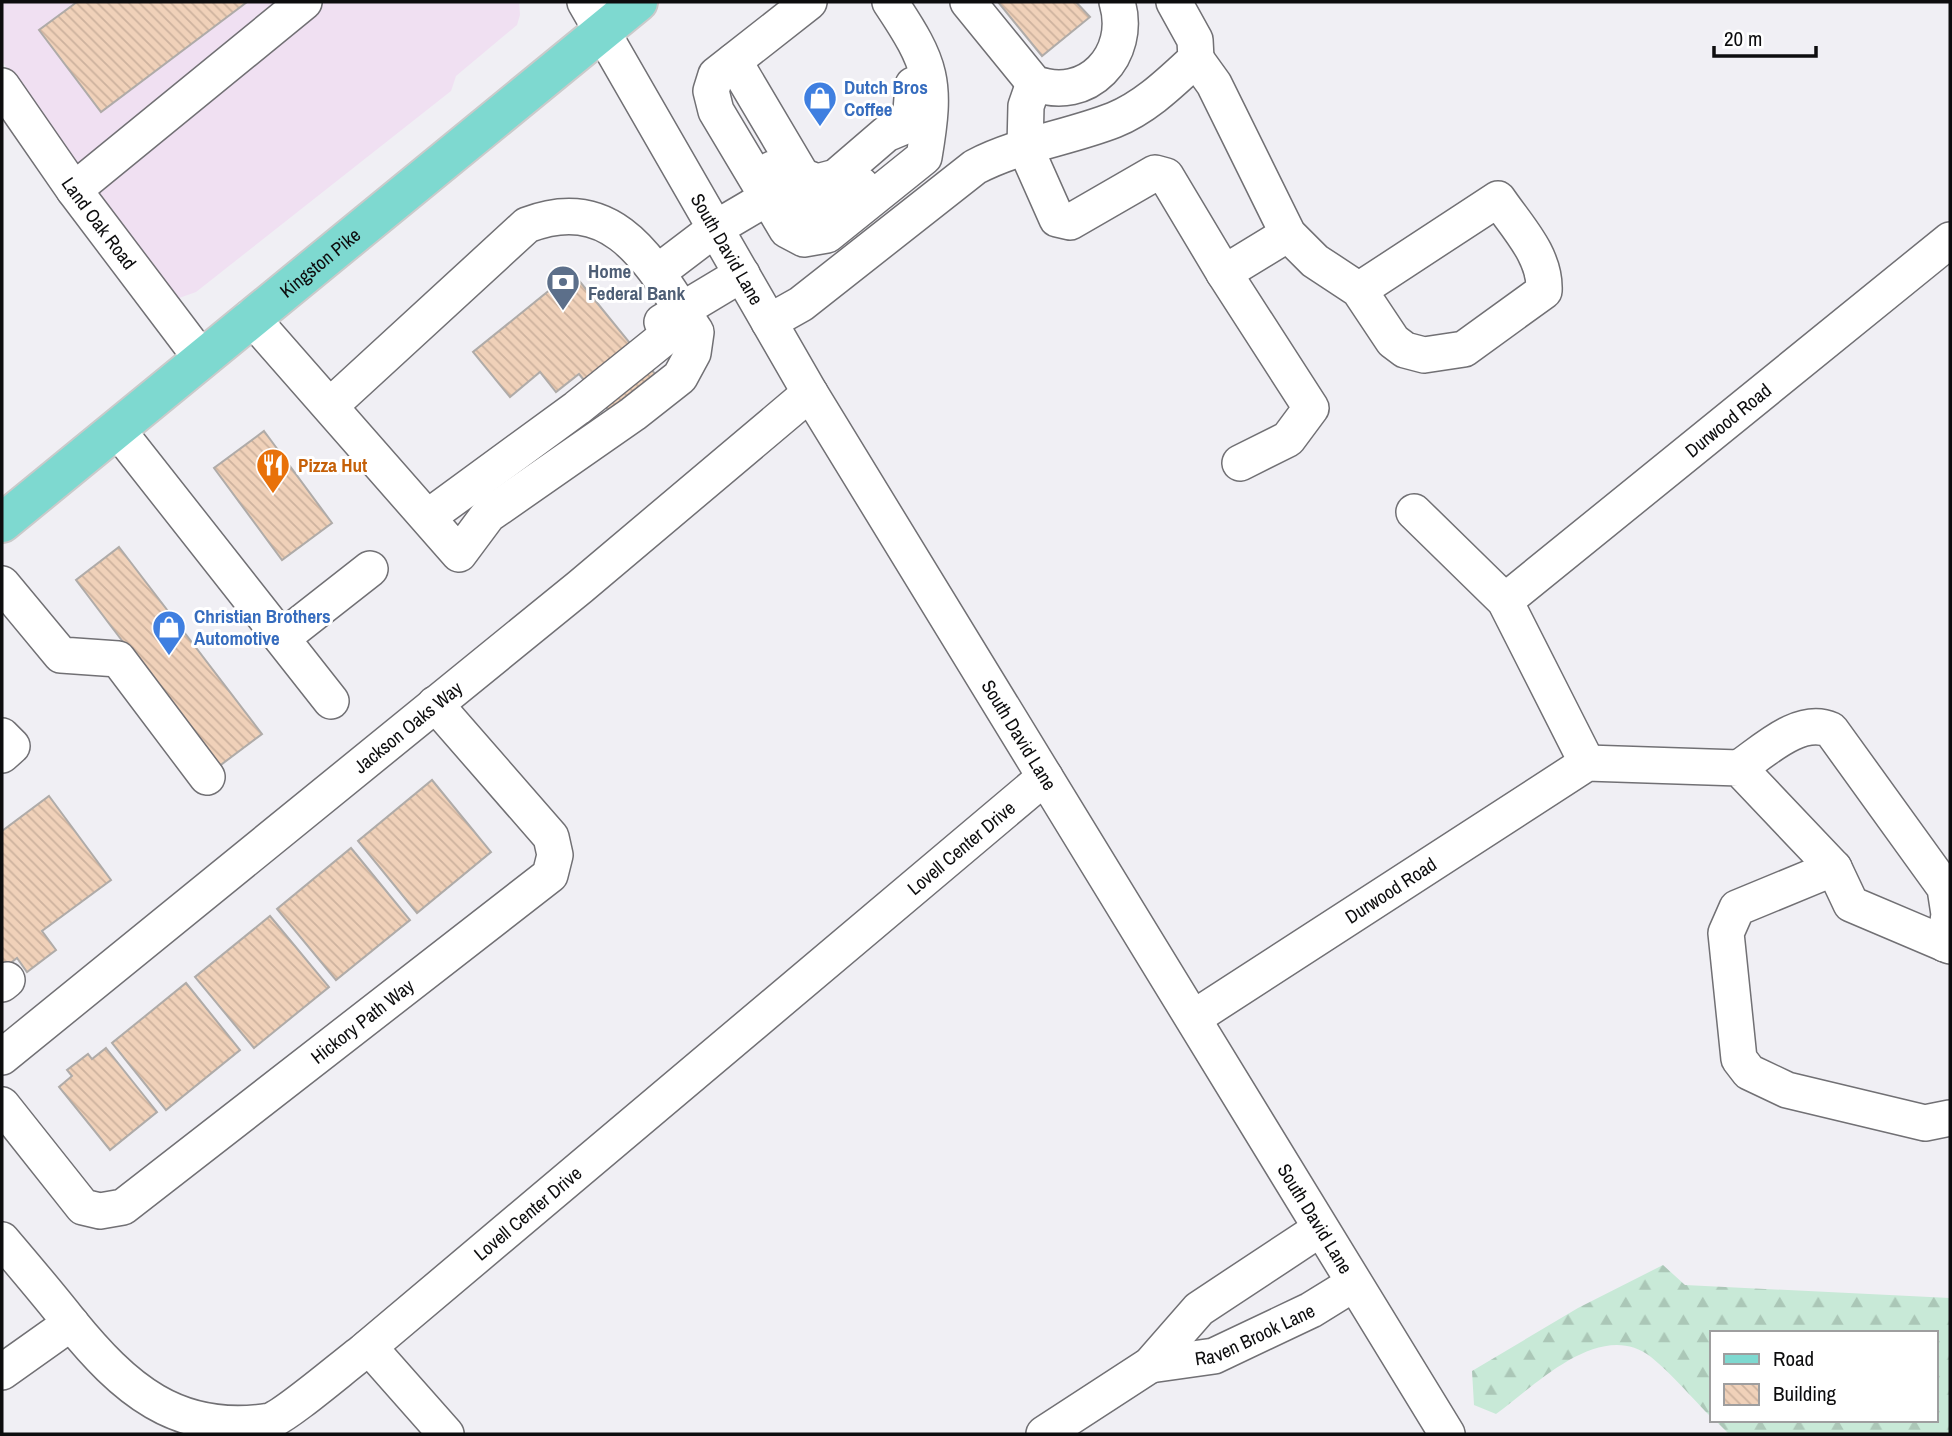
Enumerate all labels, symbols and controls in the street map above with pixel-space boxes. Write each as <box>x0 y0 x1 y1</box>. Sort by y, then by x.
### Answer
scale bar <box>1714 14 1815 58</box>
text: 20 m <box>1724 24 1762 53</box>
place label: Dutch Bros Coffee <box>844 74 928 122</box>
shop icon: Dutch Bros Coffee <box>801 79 839 128</box>
street label: Land Oak Road <box>56 172 142 275</box>
street label: South David Lane <box>685 188 770 310</box>
street label: Kingston Pike <box>274 222 366 303</box>
place label: Home Federal Bank <box>588 258 685 306</box>
bank icon: Home Federal Bank <box>544 263 582 312</box>
street label: Durwood Road <box>1679 377 1776 463</box>
restaurant icon: Pizza Hut <box>254 446 292 495</box>
place label: Pizza Hut <box>298 452 367 478</box>
place label: Christian Brothers Automotive <box>194 603 331 651</box>
shop icon: Christian Brothers Automotive <box>150 608 188 657</box>
street label: Jackson Oaks Way <box>348 675 468 779</box>
street label: South David Lane <box>976 675 1063 795</box>
street label: Lovell Center Drive <box>902 795 1020 901</box>
street label: Durwood Road <box>1340 851 1441 929</box>
street label: Hickory Path Way <box>305 973 419 1069</box>
street label: South David Lane <box>1272 1159 1359 1279</box>
street label: Lovell Center Drive <box>468 1160 587 1266</box>
street label: Raven Brook Lane <box>1193 1297 1319 1372</box>
legend <box>1710 1331 1938 1422</box>
text: Road <box>1773 1344 1814 1373</box>
text: Building <box>1773 1379 1837 1408</box>

